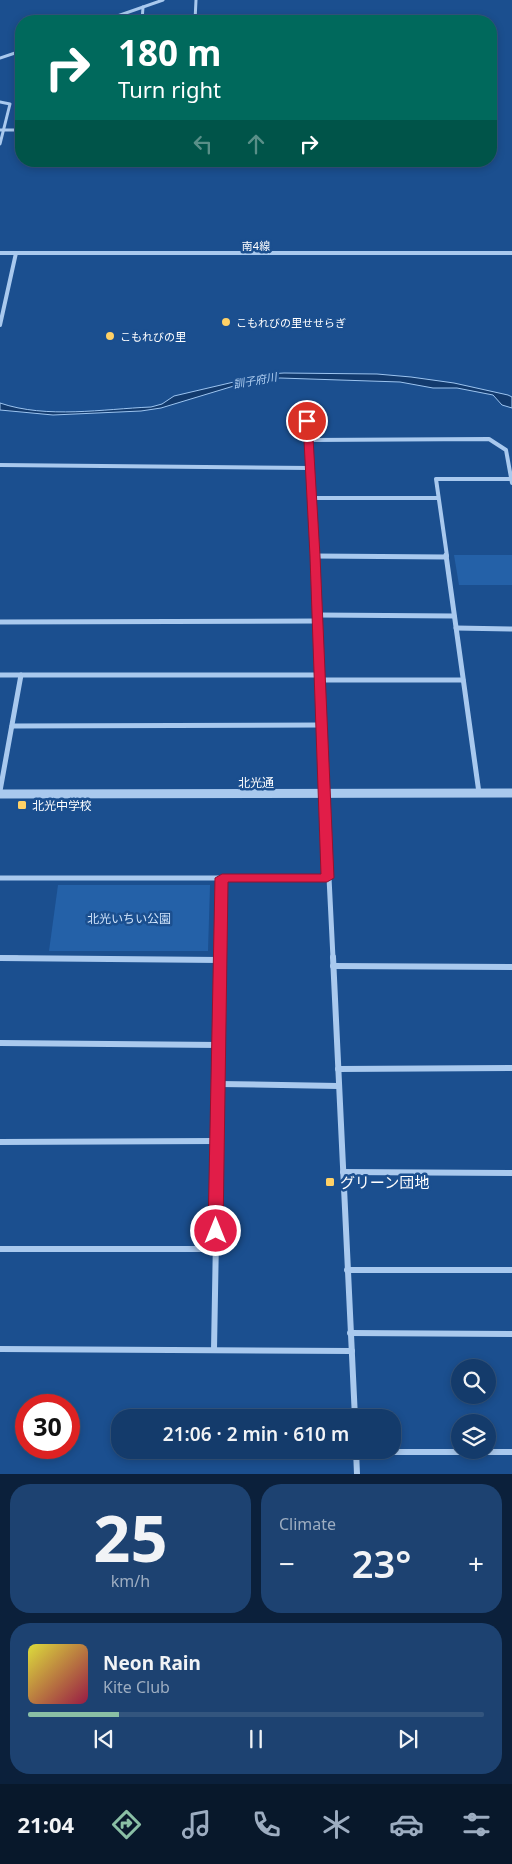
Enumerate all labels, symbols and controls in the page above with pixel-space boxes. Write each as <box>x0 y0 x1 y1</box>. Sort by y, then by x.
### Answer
text: 180 m <box>118 29 221 76</box>
icon: right <box>35 35 100 100</box>
text: Turn right <box>118 74 221 104</box>
icon: left <box>189 130 217 158</box>
icon: ahead <box>242 130 270 158</box>
icon: right <box>295 130 323 158</box>
street label: 南4線 <box>242 238 270 253</box>
place label: こもれびの里せせらぎ <box>236 315 346 330</box>
marker: こもれびの里せせらぎ <box>220 316 232 328</box>
place label: こもれびの里 <box>120 329 186 344</box>
marker: こもれびの里 <box>104 330 116 342</box>
water label: 訓子府川 <box>232 369 279 391</box>
pin <box>286 400 328 442</box>
icon: arrive <box>293 407 321 435</box>
street label: 北光通 <box>238 774 274 791</box>
place label: 北光中学校 <box>32 797 92 814</box>
marker: 北光中学校 <box>16 799 28 811</box>
park label: 北光いちい公園 <box>87 910 171 927</box>
place label: グリーン団地 <box>340 1172 429 1192</box>
marker: グリーン団地 <box>324 1176 336 1188</box>
position arrow <box>189 1204 241 1256</box>
map controls <box>451 1359 496 1459</box>
button: search <box>451 1359 496 1404</box>
speed limit sign: 30 <box>15 1394 80 1459</box>
button: layers <box>451 1414 496 1459</box>
text: 21:06 · 2 min · 610 m <box>163 1421 349 1447</box>
text: 25 <box>93 1493 168 1581</box>
text: Climate <box>279 1513 336 1535</box>
text: 23° <box>352 1537 411 1589</box>
text: − <box>279 1544 295 1582</box>
text: + <box>468 1544 484 1582</box>
text: km/h <box>111 1570 150 1592</box>
text: Neon Rain <box>103 1650 201 1676</box>
text: Kite Club <box>103 1676 170 1698</box>
icon: previous <box>90 1725 118 1753</box>
icon: pause <box>242 1725 270 1753</box>
icon: next <box>394 1725 422 1753</box>
icon: directions <box>109 1807 144 1842</box>
icon: music <box>179 1807 214 1842</box>
icon: phone <box>249 1807 284 1842</box>
icon: climate <box>319 1807 354 1842</box>
icon: car <box>389 1807 424 1842</box>
icon: filters <box>459 1807 494 1842</box>
text: 21:04 <box>18 1809 74 1839</box>

